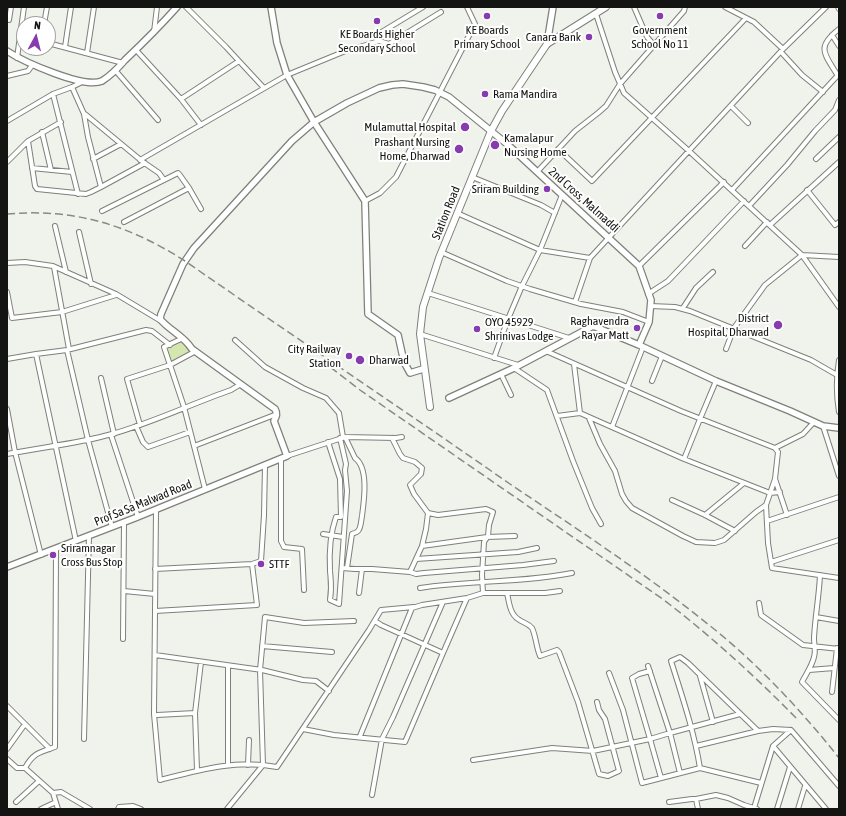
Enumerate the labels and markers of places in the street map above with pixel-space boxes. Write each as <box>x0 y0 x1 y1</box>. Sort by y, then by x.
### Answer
marker: KE Boards Primary School <box>482 11 492 21</box>
marker: Government School No 11 <box>655 11 665 21</box>
marker: KE Boards Higher Secondary School <box>372 16 382 26</box>
place label: KE Boards Primary School <box>454 23 520 51</box>
place label: Government School No 11 <box>631 23 689 51</box>
place label: KE Boards Higher Secondary School <box>338 27 416 55</box>
place label: Canara Bank <box>526 30 581 44</box>
marker: Canara Bank <box>584 32 594 42</box>
place label: Rama Mandira <box>493 87 557 101</box>
marker: Rama Mandira <box>480 89 490 99</box>
place label: Mulamuttal Hospital <box>364 120 456 134</box>
marker: Mulamuttal Hospital <box>459 121 471 133</box>
place label: Kamalapur Nursing Home <box>504 131 567 159</box>
place label: Prashant Nursing Home, Dharwad <box>374 135 450 163</box>
marker: Kamalapur Nursing Home <box>489 139 501 151</box>
marker: Prashant Nursing Home, Dharwad <box>453 143 465 155</box>
place label: Sriram Building <box>472 182 539 196</box>
marker: Sriram Building <box>542 184 552 194</box>
place label: District Hospital, Dharwad <box>688 311 769 339</box>
place label: Raghavendra Rayar Matt <box>570 314 629 342</box>
place label: OYO 45929 Shrinivas Lodge <box>485 315 553 343</box>
marker: District Hospital, Dharwad <box>772 319 784 331</box>
marker: Raghavendra Rayar Matt <box>632 323 642 333</box>
marker: OYO 45929 Shrinivas Lodge <box>472 324 482 334</box>
place label: City Railway Station <box>288 342 341 370</box>
marker: City Railway Station <box>344 351 354 361</box>
place label: Dharwad <box>369 353 409 367</box>
marker: Dharwad <box>354 354 366 366</box>
place label: Sriramnagar Cross Bus Stop <box>61 541 123 569</box>
marker: Sriramnagar Cross Bus Stop <box>48 550 58 560</box>
place label: STTF <box>269 557 289 571</box>
marker: STTF <box>256 559 266 569</box>

